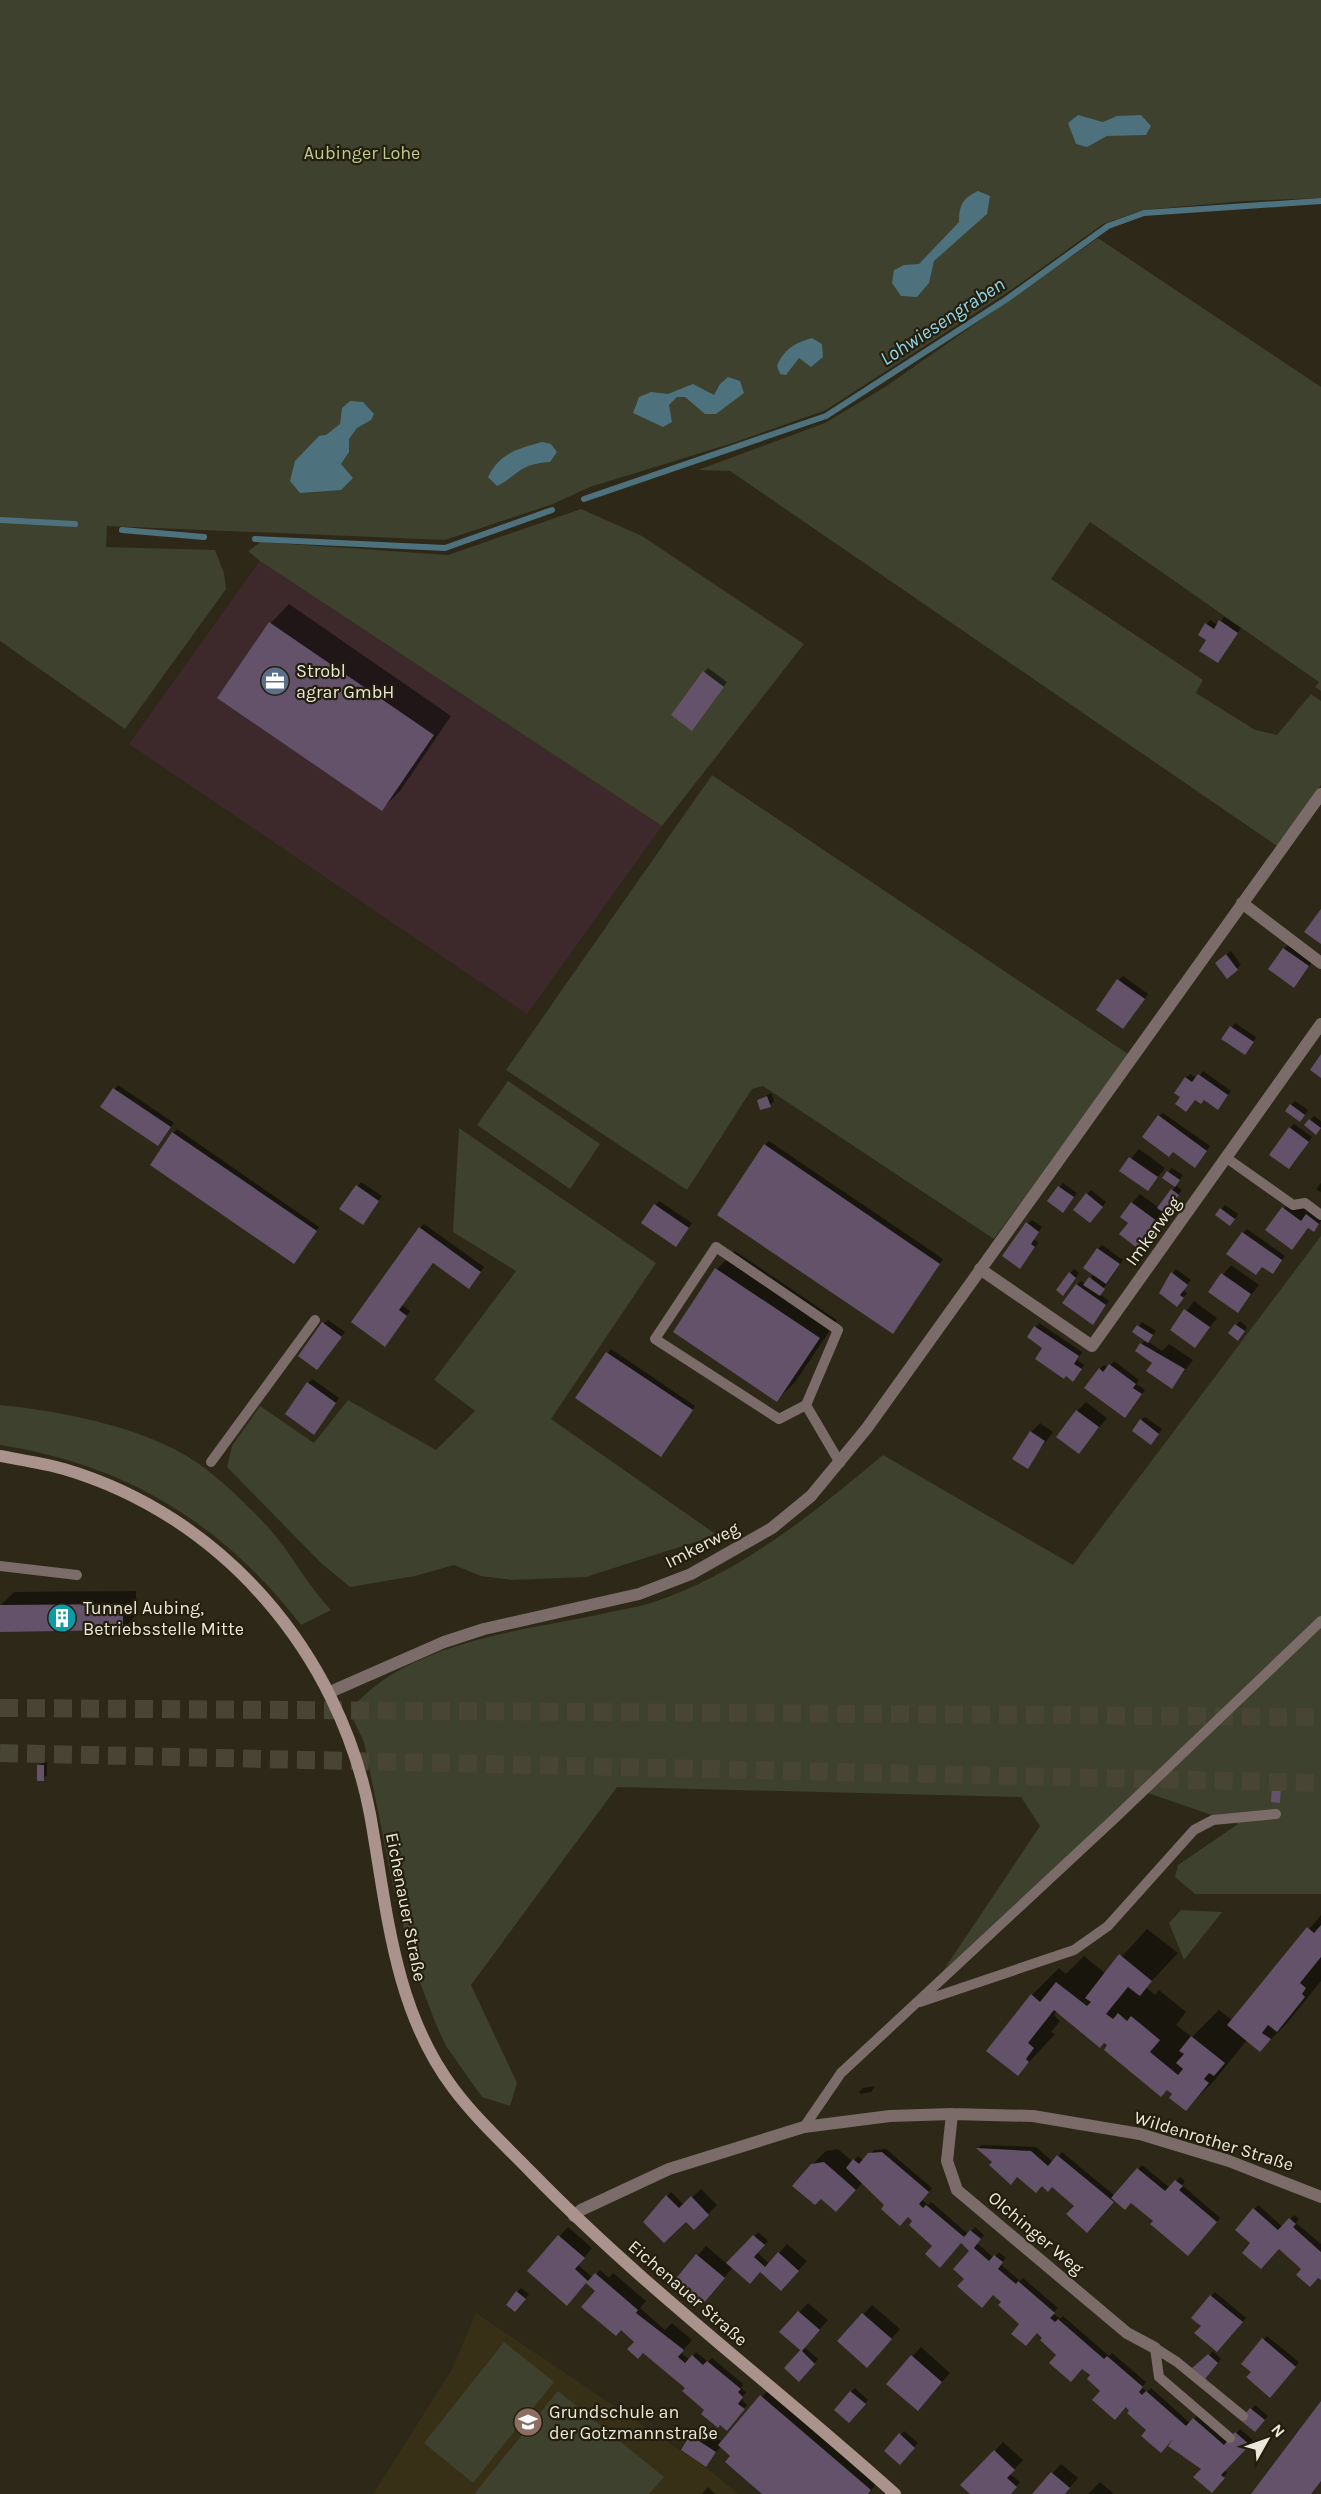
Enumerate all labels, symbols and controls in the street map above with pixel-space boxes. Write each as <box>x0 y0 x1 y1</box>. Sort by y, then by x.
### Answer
park label: Aubinger Lohe <box>304 142 420 164</box>
water label: Lohwiesengraben <box>876 273 1009 370</box>
place label: Strobl agrar GmbH <box>296 660 394 703</box>
office icon: Strobl agrar GmbH <box>259 665 291 697</box>
street label: Imkerweg <box>1121 1192 1185 1270</box>
street label: Imkerweg <box>661 1517 743 1573</box>
place label: Tunnel Aubing, Betriebsstelle Mitte <box>83 1597 244 1640</box>
building icon: Tunnel Aubing, Betriebsstelle Mitte <box>46 1602 78 1634</box>
street label: Eichenauer Straße <box>381 1831 431 1983</box>
street label: Wildenrother Straße <box>1132 2106 1296 2176</box>
street label: Olchinger Weg <box>984 2187 1088 2279</box>
street label: Eichenauer Straße <box>624 2235 752 2351</box>
place label: Grundschule an der Gotzmannstraße <box>549 2401 718 2444</box>
school or university icon: Grundschule an der Gotzmannstraße <box>512 2406 544 2438</box>
north arrow <box>1237 2410 1297 2470</box>
text: N <box>1267 2420 1289 2441</box>

